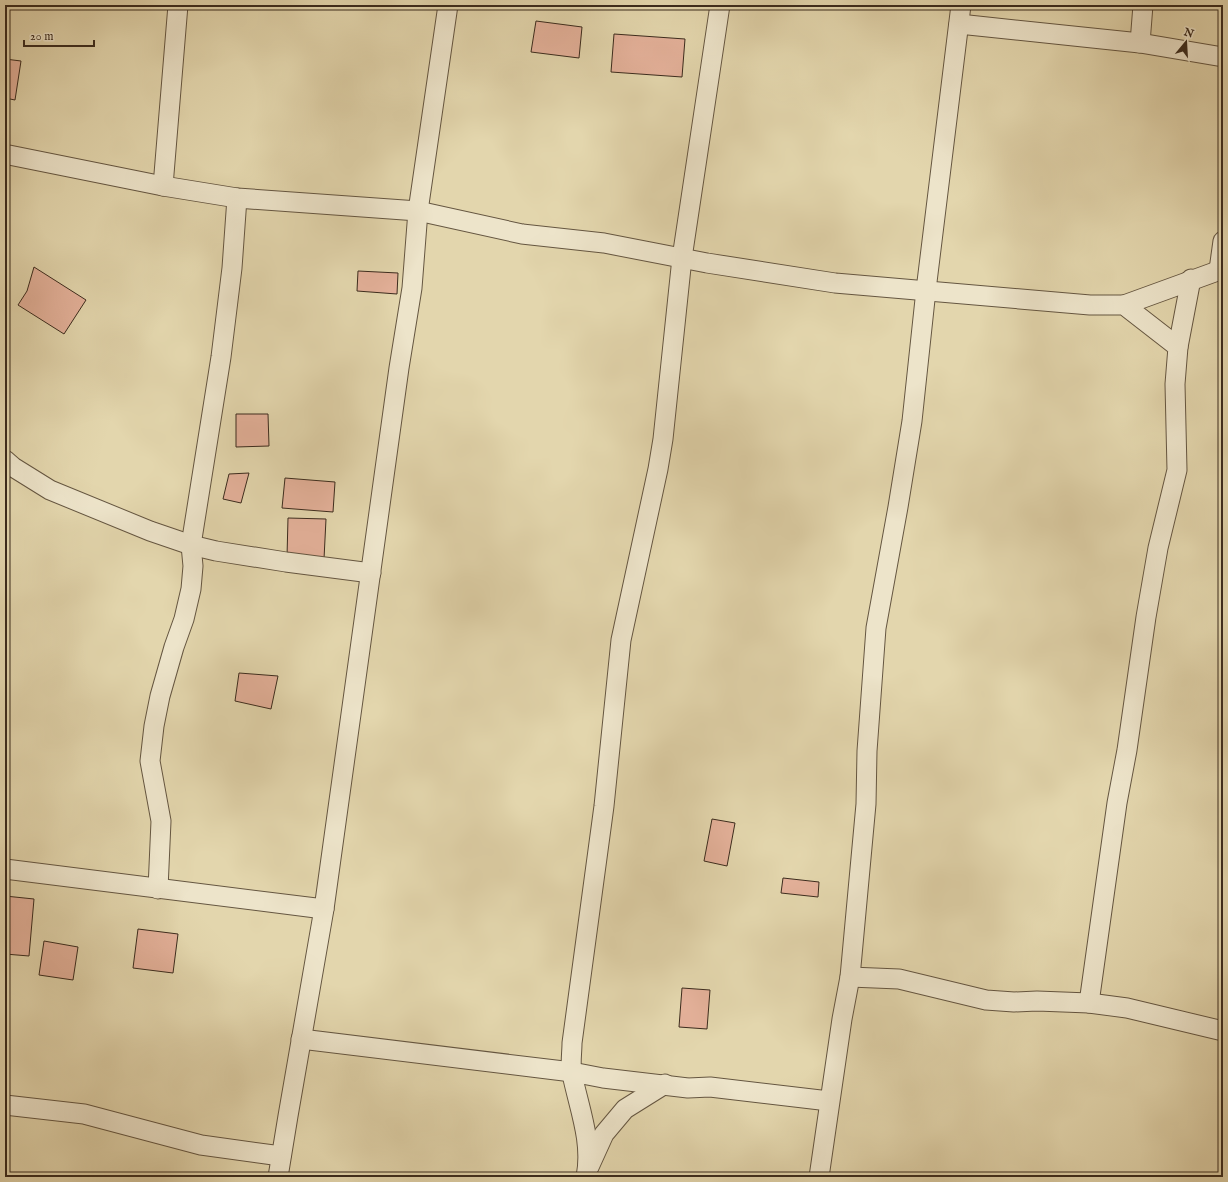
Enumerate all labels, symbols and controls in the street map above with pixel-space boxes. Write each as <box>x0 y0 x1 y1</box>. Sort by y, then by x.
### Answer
scale bar <box>24 22 94 48</box>
north arrow <box>1166 22 1206 62</box>
text: N <box>1181 25 1196 42</box>
text: 20 m <box>30 29 53 44</box>

